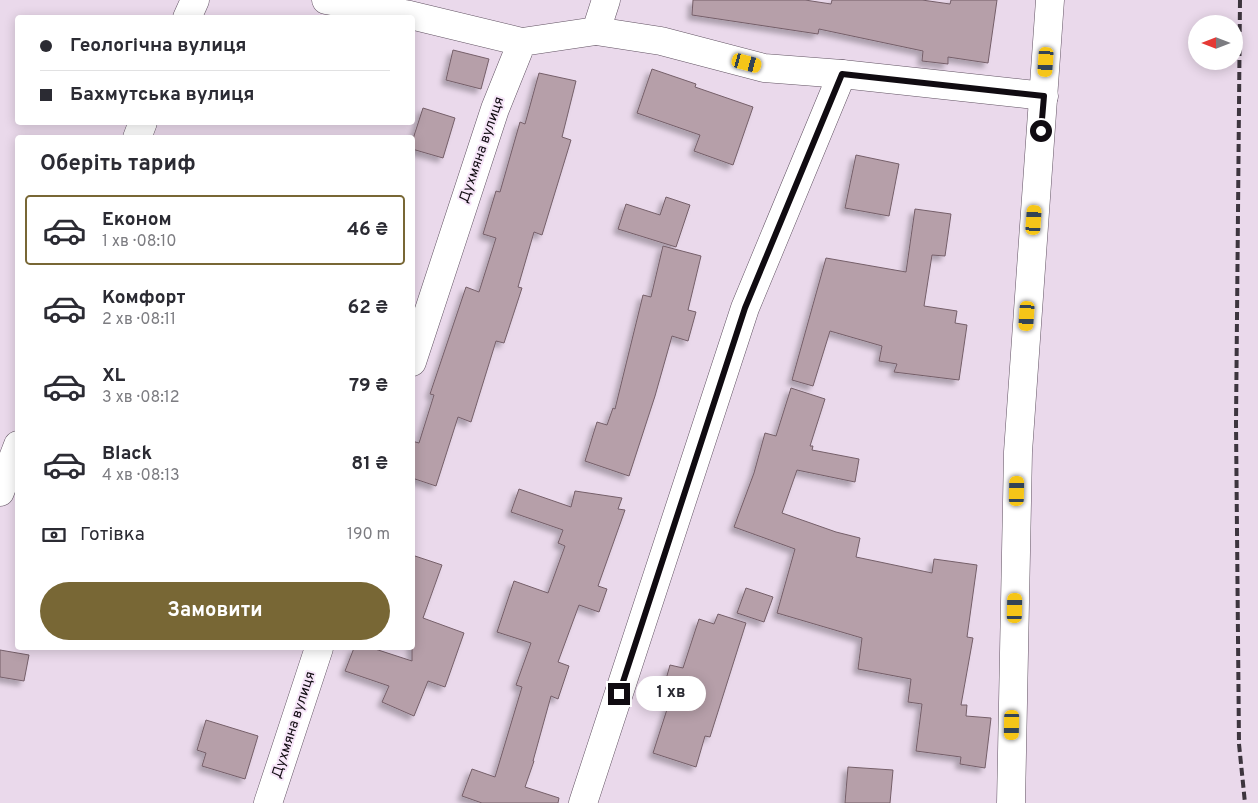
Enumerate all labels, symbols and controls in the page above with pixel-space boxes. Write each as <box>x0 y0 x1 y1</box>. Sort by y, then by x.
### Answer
north arrow <box>1188 15 1242 70</box>
map controls <box>1188 15 1243 70</box>
text: Геологічна вулиця <box>70 34 246 58</box>
car <box>1037 47 1054 77</box>
car <box>730 52 763 74</box>
text: Бахмутська вулиця <box>70 83 254 107</box>
street label: Духмяна вулиця <box>456 95 508 205</box>
route start <box>1030 120 1052 142</box>
text: Оберіть тариф <box>40 151 196 178</box>
car <box>1025 205 1042 235</box>
icon: car <box>42 208 87 253</box>
text: Економ <box>102 208 172 232</box>
text: 46 ₴ <box>347 218 388 242</box>
text: 1 хв · 08:10 <box>102 232 176 252</box>
icon: car <box>42 286 87 331</box>
text: Комфорт <box>102 286 185 310</box>
text: 62 ₴ <box>347 296 388 320</box>
car <box>1018 301 1035 331</box>
text: 2 хв · 08:11 <box>102 310 176 330</box>
icon: car <box>42 364 87 409</box>
text: XL <box>102 364 125 388</box>
text: 79 ₴ <box>349 374 388 398</box>
text: 3 хв · 08:12 <box>102 388 180 408</box>
icon: car <box>42 442 87 487</box>
text: Black <box>102 442 152 466</box>
text: 81 ₴ <box>351 452 388 476</box>
text: 4 хв · 08:13 <box>102 466 180 486</box>
car <box>1009 476 1024 506</box>
icon: cash <box>40 521 68 549</box>
text: Готівка <box>80 523 145 547</box>
text: 190 m <box>347 525 390 545</box>
button: Замовити <box>40 582 390 640</box>
car <box>1007 593 1022 623</box>
street label: Духмяна вулиця <box>269 669 319 781</box>
callout: 1 хв <box>636 676 706 712</box>
route end <box>608 683 630 705</box>
text: 1 хв <box>656 683 686 703</box>
car <box>1004 710 1019 740</box>

